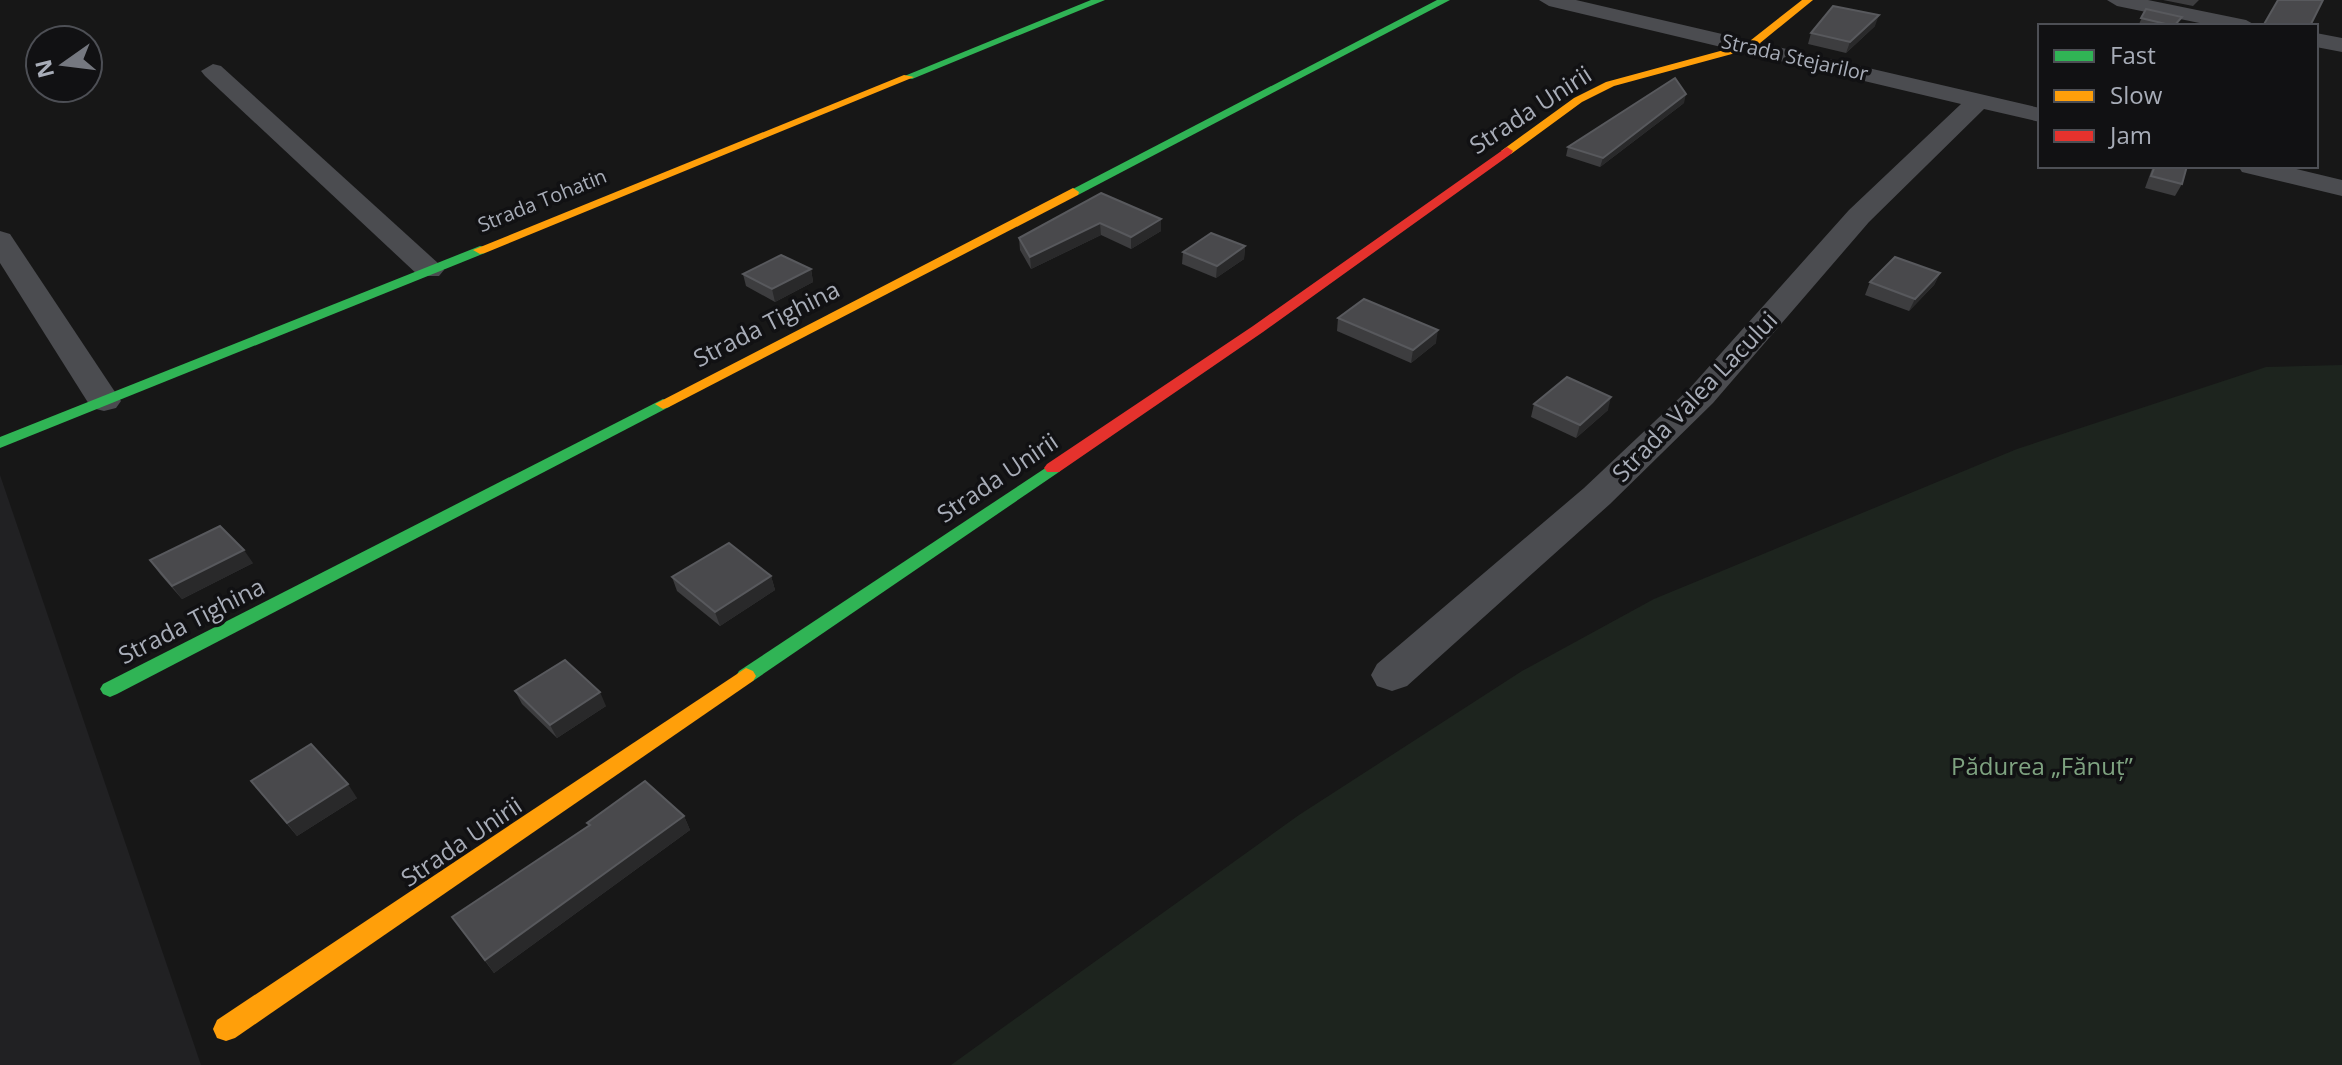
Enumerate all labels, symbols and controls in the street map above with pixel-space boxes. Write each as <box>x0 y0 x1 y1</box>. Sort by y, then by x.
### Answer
north arrow <box>24 24 104 104</box>
legend <box>2038 24 2318 168</box>
street label: Strada Stejarilor <box>1719 27 1871 87</box>
text: Fast <box>2110 38 2156 71</box>
text: N <box>27 57 60 81</box>
street label: Strada Unirii <box>1463 57 1597 161</box>
text: Slow <box>2110 78 2163 111</box>
text: Jam <box>2108 118 2152 151</box>
street label: Strada Tohatin <box>474 162 610 238</box>
street label: Strada Tighina <box>687 272 845 374</box>
street label: Strada Valea Lacului <box>1604 304 1784 488</box>
street label: Strada Unirii <box>930 424 1064 530</box>
street label: Strada Tighina <box>112 569 270 671</box>
park label: Pădurea „Fănuț” <box>1951 749 2134 782</box>
street label: Strada Unirii <box>394 788 528 894</box>

